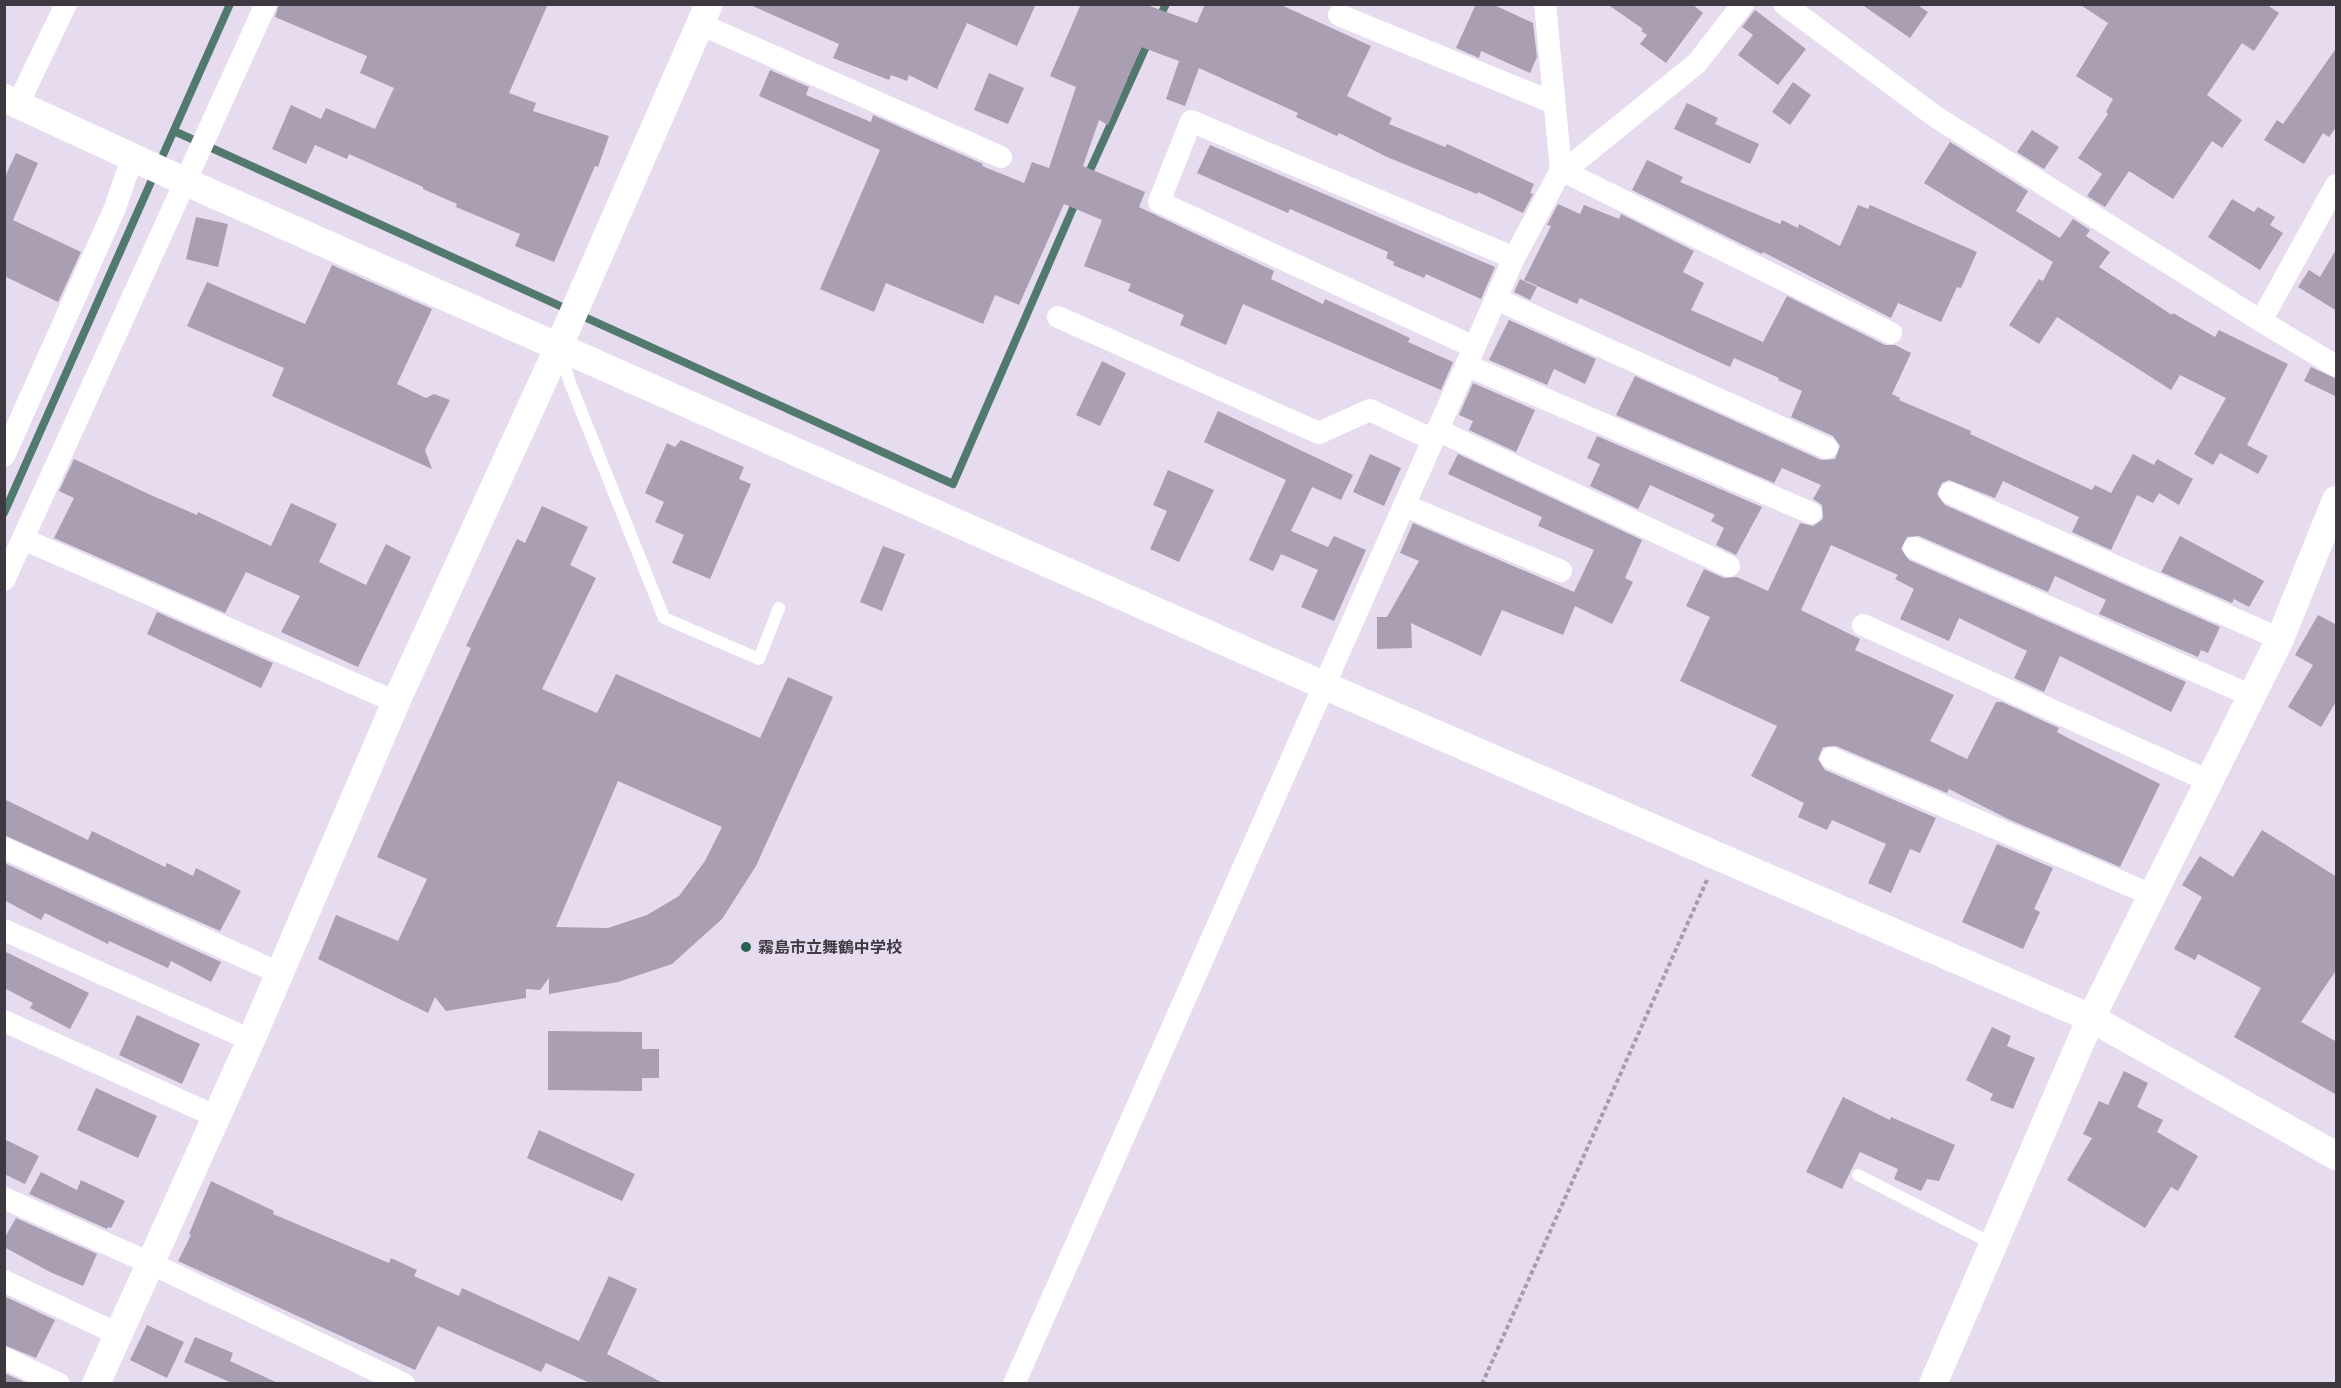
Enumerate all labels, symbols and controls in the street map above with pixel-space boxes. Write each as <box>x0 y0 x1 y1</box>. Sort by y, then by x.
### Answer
place label: 霧島市立舞鶴中学校 <box>758 937 902 957</box>
marker: 霧島市立舞鶴中学校 <box>739 940 753 954</box>

